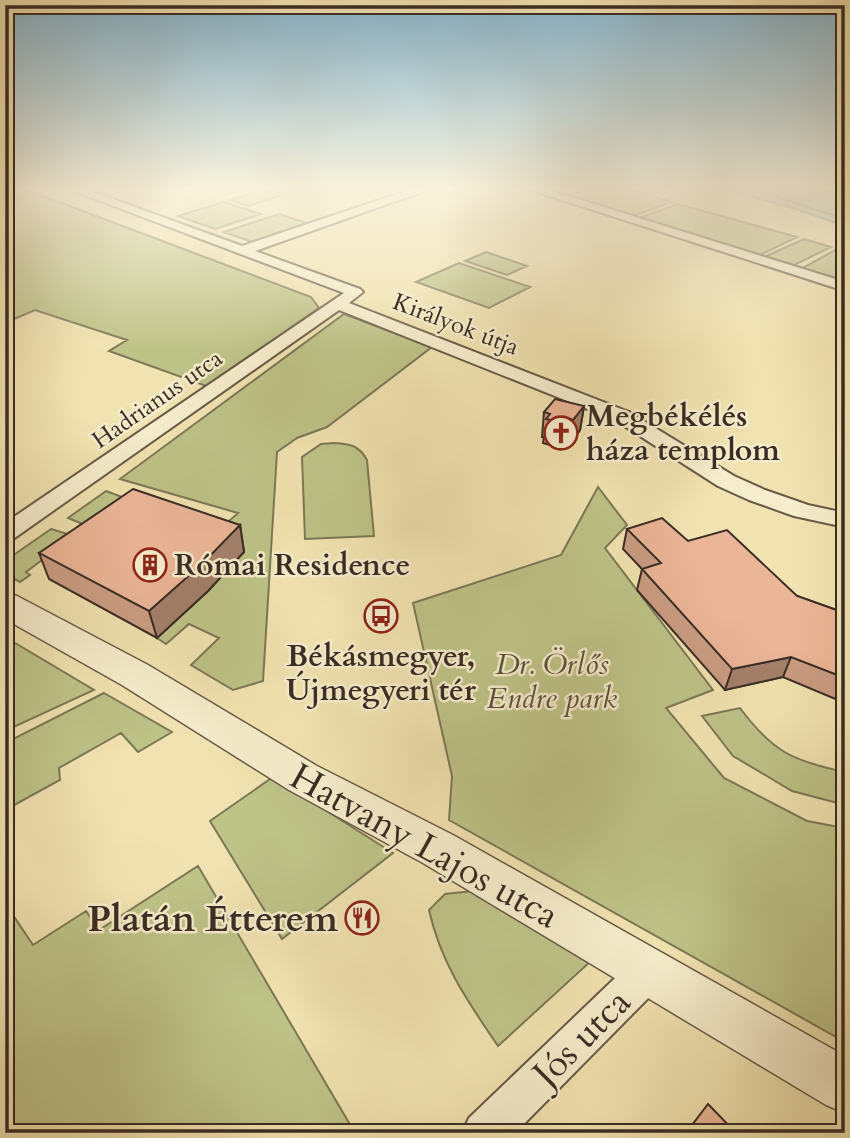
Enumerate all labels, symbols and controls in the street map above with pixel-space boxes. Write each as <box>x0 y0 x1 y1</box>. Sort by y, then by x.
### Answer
street label: Királyok útja <box>388 285 524 364</box>
street label: Hadrianus utca <box>85 342 230 457</box>
place label: Megbékélés háza templom <box>586 396 780 471</box>
church icon: Megbékélés háza templom <box>542 414 580 452</box>
place label: Római Residence <box>174 545 410 586</box>
building icon: Római Residence <box>131 546 169 584</box>
bus stop icon: Békásmegyer, Újmegyeri tér <box>362 597 400 635</box>
place label: Békásmegyer, Újmegyeri tér <box>286 636 477 711</box>
park label: Dr. Örlős Endre park <box>487 644 617 719</box>
street label: Hatvany Lajos utca <box>281 751 568 940</box>
place label: Platán Étterem <box>88 894 338 944</box>
restaurant icon: Platán Étterem <box>343 899 381 937</box>
street label: Jós utca <box>518 978 642 1101</box>

